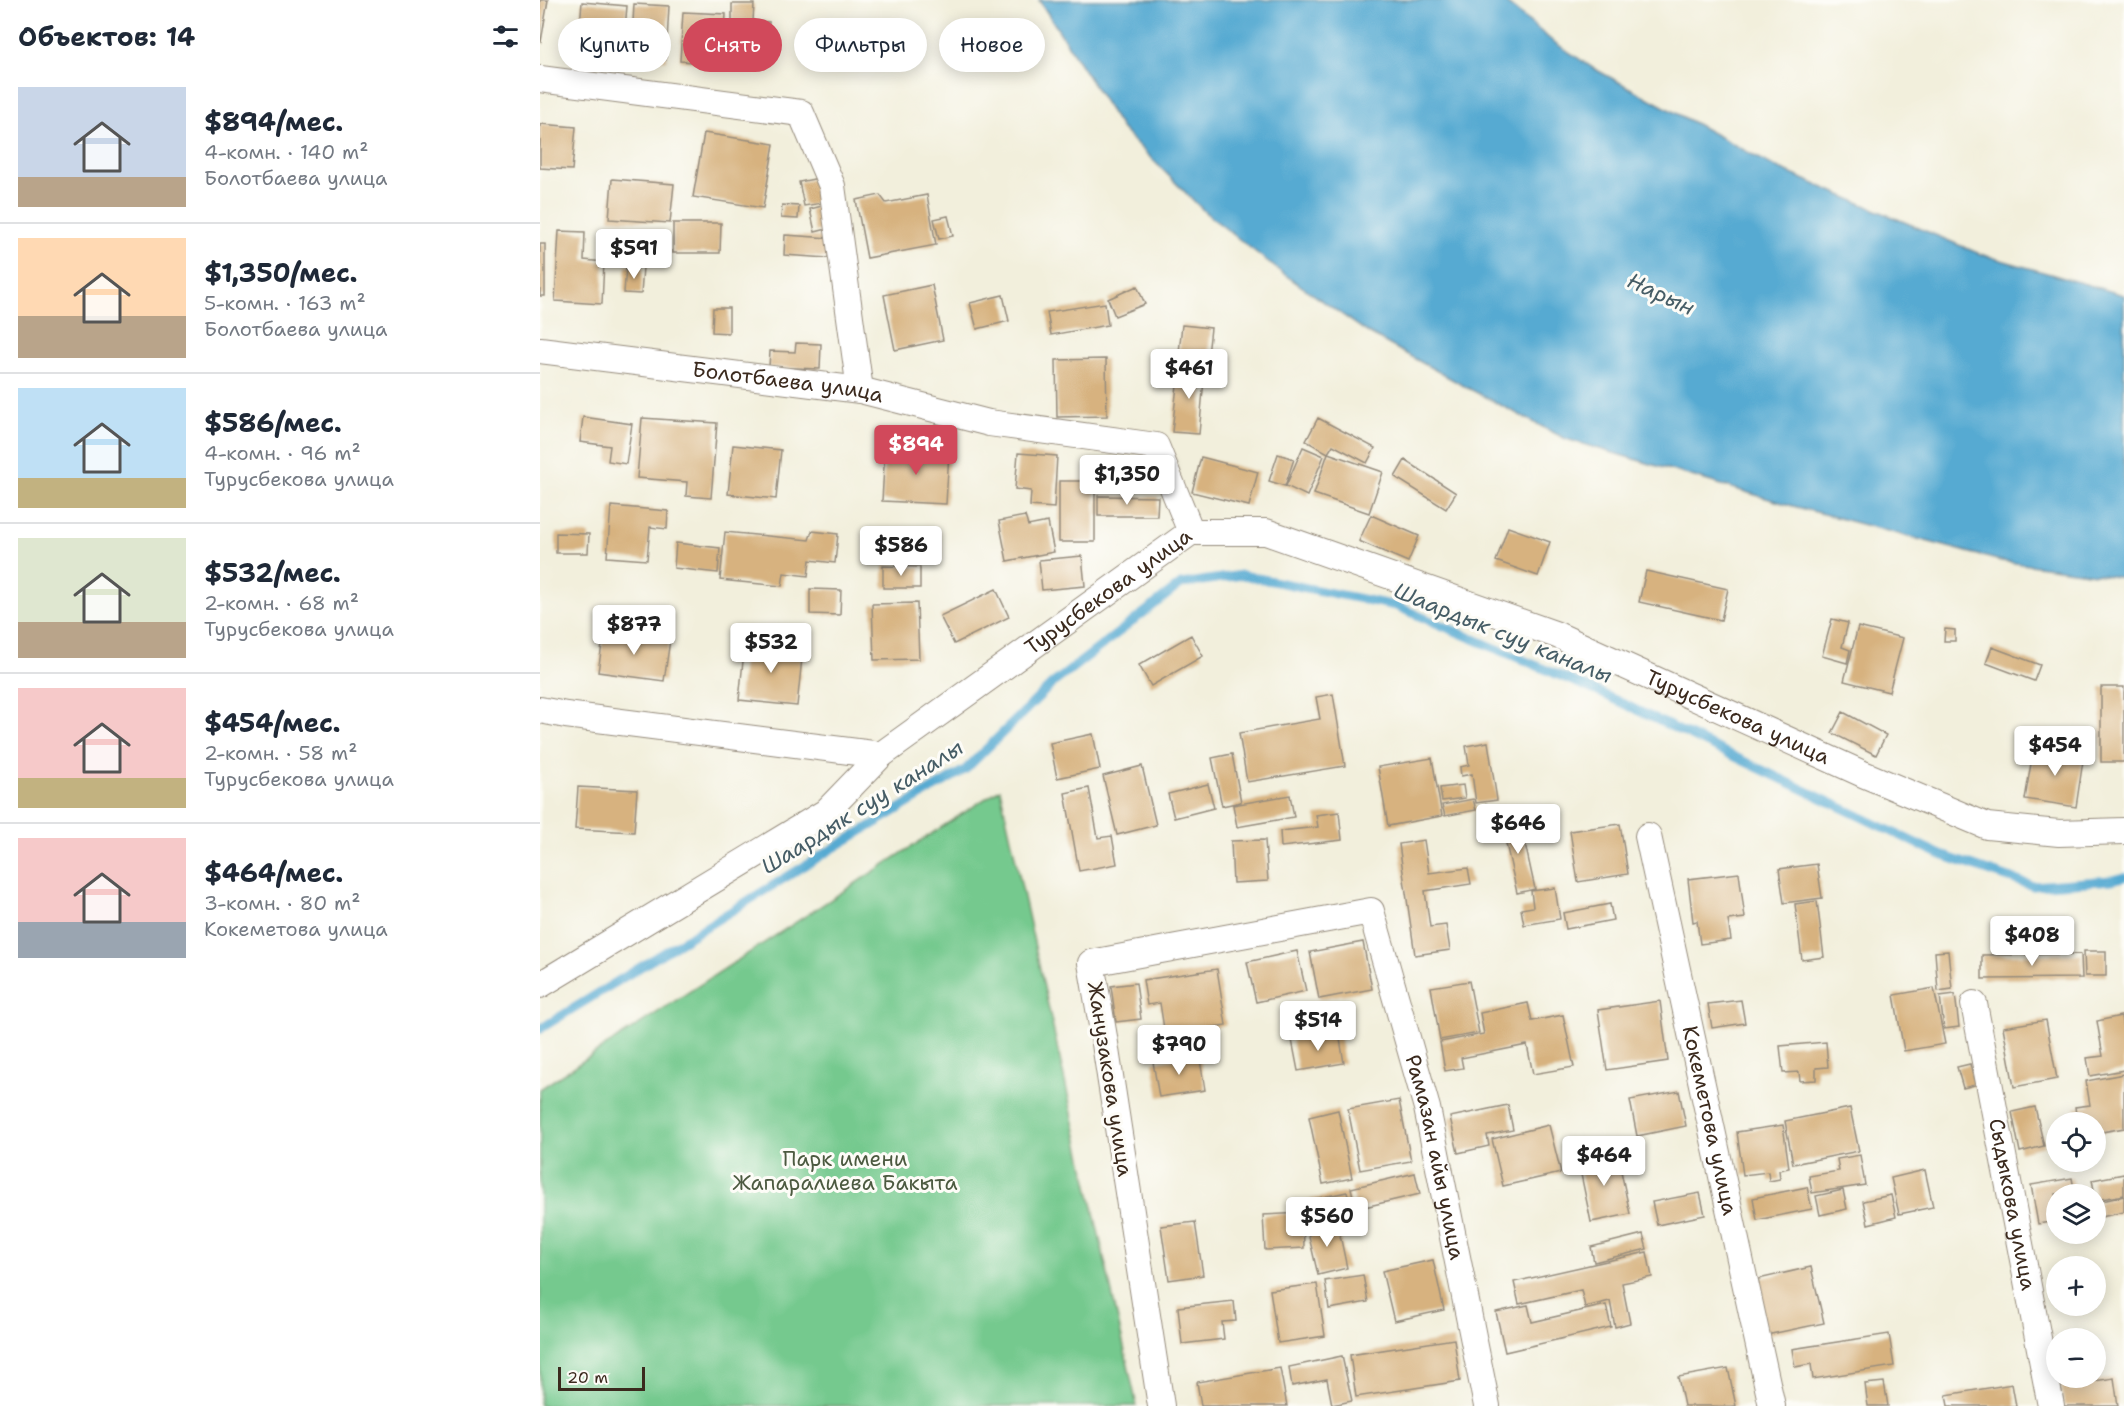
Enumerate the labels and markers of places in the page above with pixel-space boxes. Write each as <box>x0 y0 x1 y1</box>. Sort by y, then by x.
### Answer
pin: $591 <box>598 229 670 280</box>
pin: $461 <box>1153 349 1225 400</box>
pin: $894 <box>880 425 952 476</box>
pin: $1,350 <box>1078 455 1176 506</box>
pin: $586 <box>865 526 937 577</box>
pin: $877 <box>598 605 670 656</box>
pin: $532 <box>735 623 807 674</box>
pin: $454 <box>2019 726 2091 777</box>
pin: $646 <box>1482 804 1554 855</box>
pin: $408 <box>1996 916 2068 967</box>
pin: $514 <box>1282 1001 1354 1052</box>
pin: $790 <box>1143 1025 1215 1076</box>
pin: $464 <box>1568 1136 1640 1187</box>
pin: $560 <box>1291 1197 1363 1248</box>

